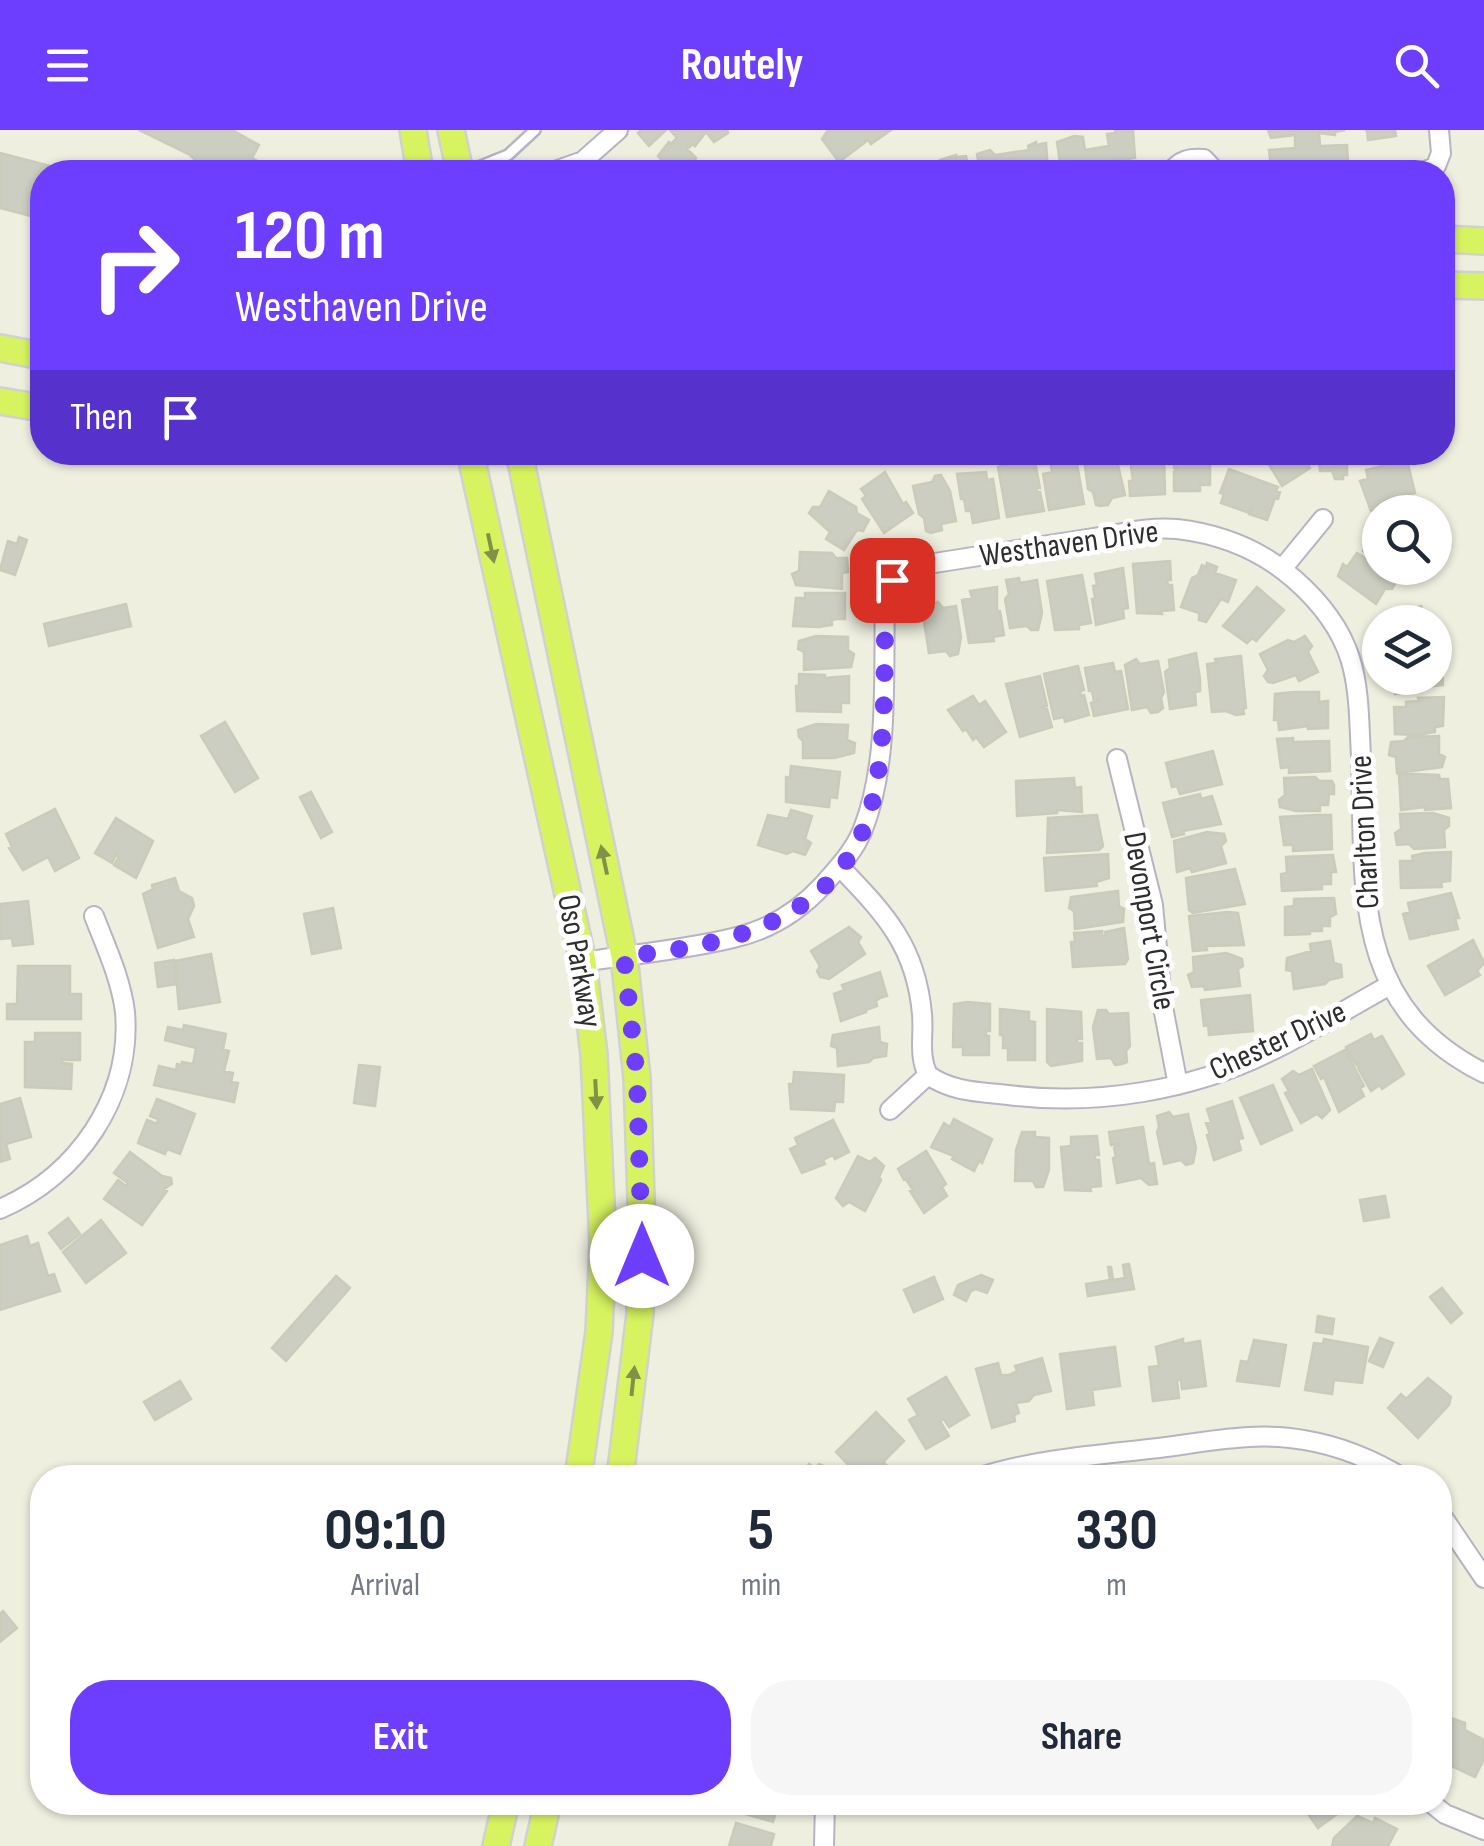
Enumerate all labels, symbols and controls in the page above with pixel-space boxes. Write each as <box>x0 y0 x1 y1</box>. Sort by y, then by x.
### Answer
icon: menu <box>40 38 95 93</box>
text: Routely <box>681 38 803 93</box>
icon: search <box>1389 38 1444 93</box>
text: 120 m <box>235 195 385 279</box>
icon: right <box>70 200 200 330</box>
text: Westhaven Drive <box>235 280 488 335</box>
icon: arrive <box>153 390 208 445</box>
text: Then <box>70 395 133 440</box>
map controls <box>1362 495 1452 695</box>
button: search <box>1362 495 1452 585</box>
street label: Westhaven Drive <box>977 512 1161 576</box>
one-way arrow <box>484 533 500 564</box>
pin <box>850 538 935 623</box>
icon: arrive <box>865 553 920 608</box>
button: layers <box>1362 605 1452 695</box>
street label: Charlton Drive <box>1341 754 1389 910</box>
street label: Devonport Circle <box>1114 829 1184 1013</box>
one-way arrow <box>596 844 612 875</box>
street label: Oso Parkway <box>548 891 610 1031</box>
street label: Chester Drive <box>1204 992 1352 1090</box>
one-way arrow <box>588 1078 604 1110</box>
position arrow <box>590 1204 694 1308</box>
one-way arrow <box>625 1365 641 1396</box>
text: 09:10 <box>324 1495 447 1567</box>
text: 5 <box>748 1495 774 1567</box>
text: 330 <box>1075 1495 1158 1567</box>
text: Arrival <box>351 1566 420 1605</box>
text: min <box>741 1566 781 1605</box>
text: m <box>1106 1566 1127 1605</box>
button: Exit <box>70 1680 731 1795</box>
button: Share <box>751 1680 1412 1795</box>

